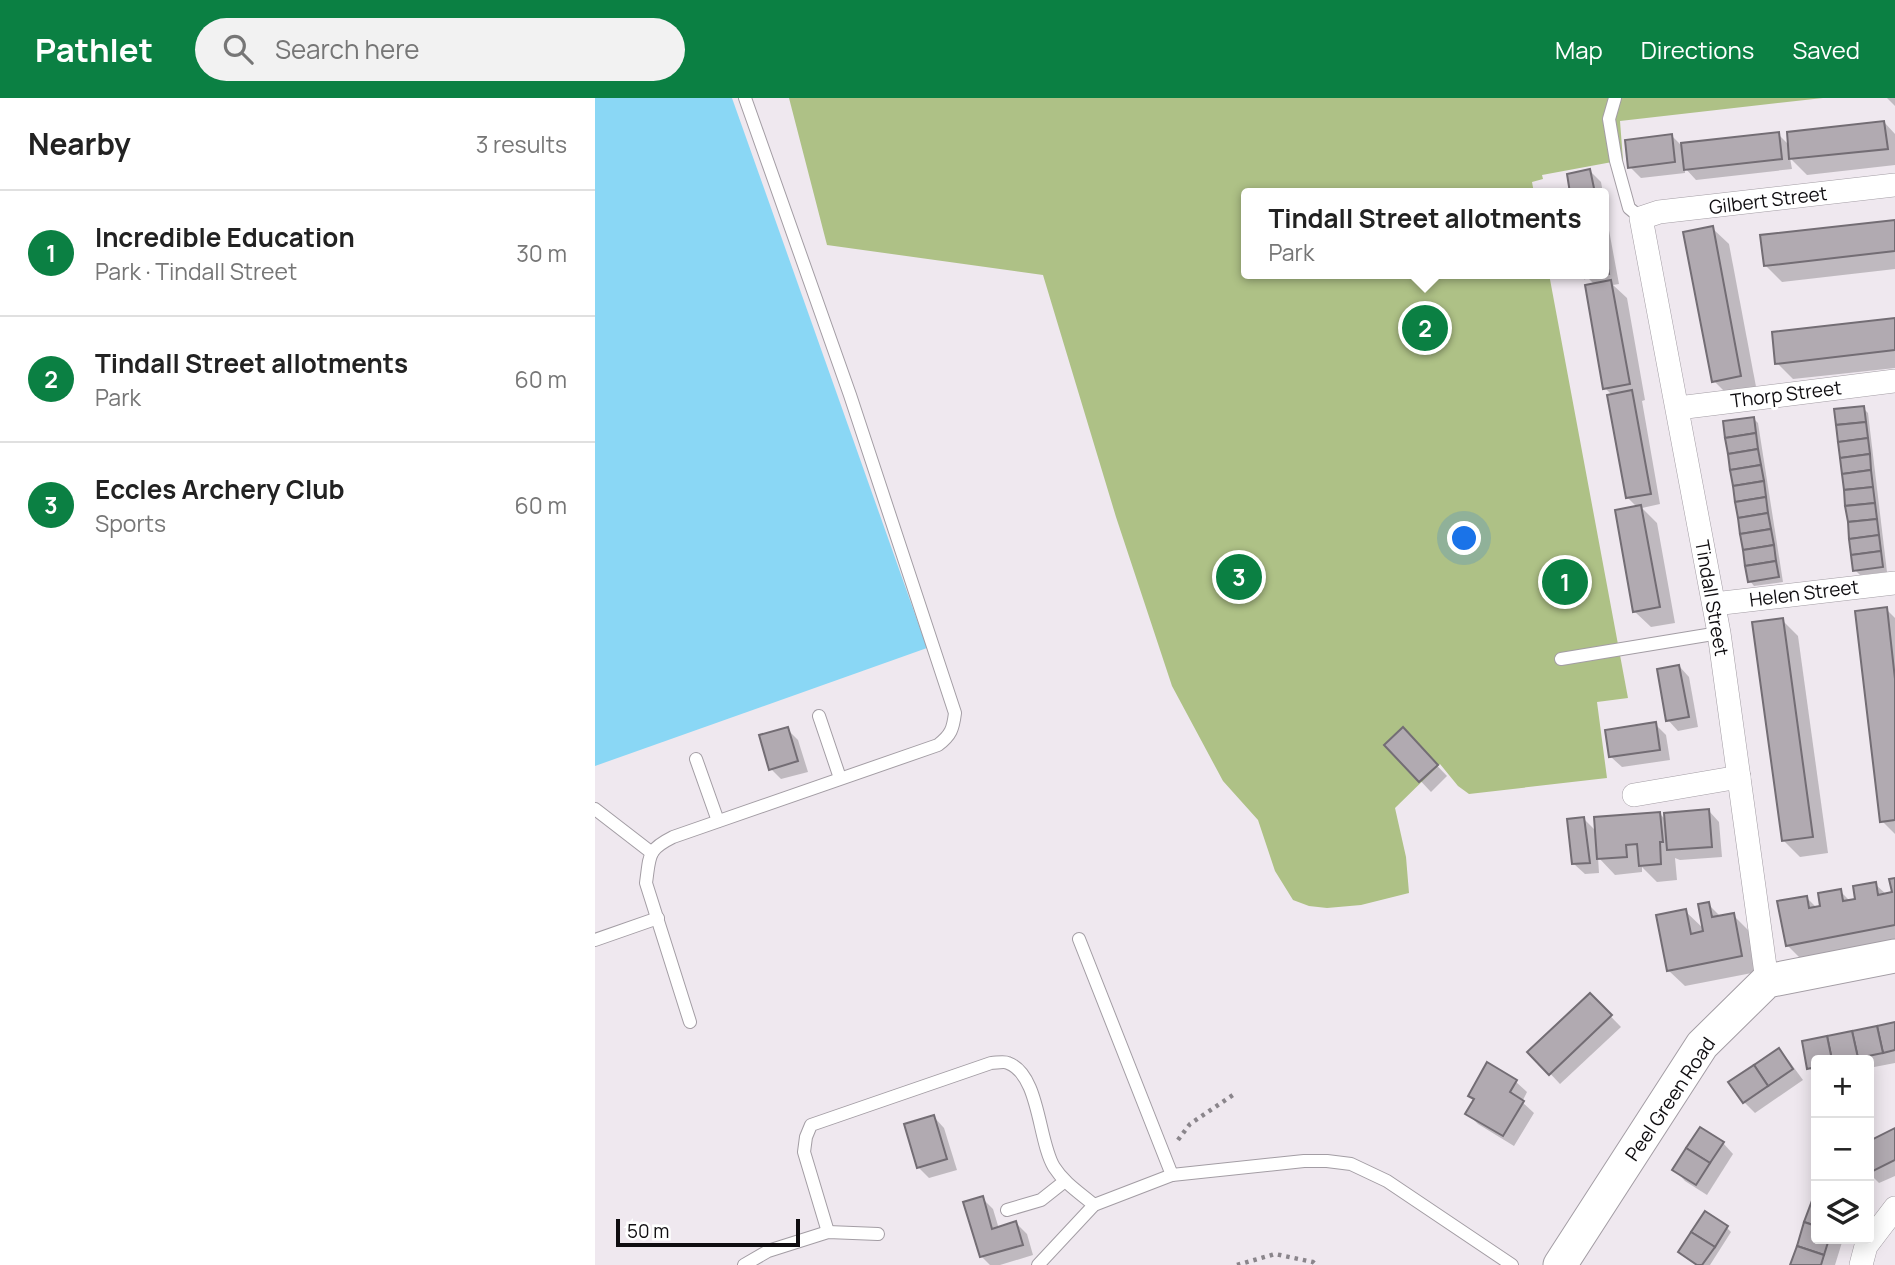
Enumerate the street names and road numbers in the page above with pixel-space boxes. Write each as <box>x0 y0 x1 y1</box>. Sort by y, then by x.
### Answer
street label: Gilbert Street <box>1708 180 1828 220</box>
street label: Thorp Street <box>1729 374 1843 414</box>
street label: Tindall Street <box>1689 538 1735 658</box>
street label: Helen Street <box>1748 573 1860 613</box>
street label: Peel Green Road <box>1619 1032 1721 1166</box>

